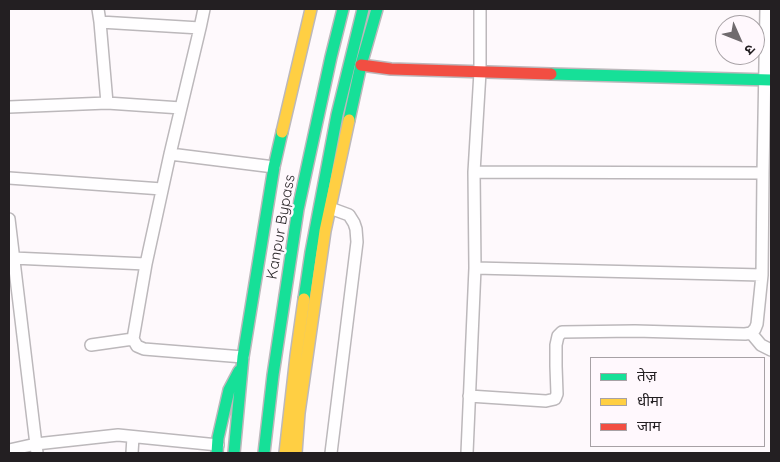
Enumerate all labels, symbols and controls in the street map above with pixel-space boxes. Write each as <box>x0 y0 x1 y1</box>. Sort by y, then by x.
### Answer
north arrow <box>715 15 765 65</box>
text: उ <box>741 41 759 59</box>
street label: Kanpur Bypass <box>263 173 299 281</box>
legend <box>590 357 765 447</box>
text: तेज़ <box>637 366 657 385</box>
text: धीमा <box>637 391 663 410</box>
text: जाम <box>637 416 661 435</box>

